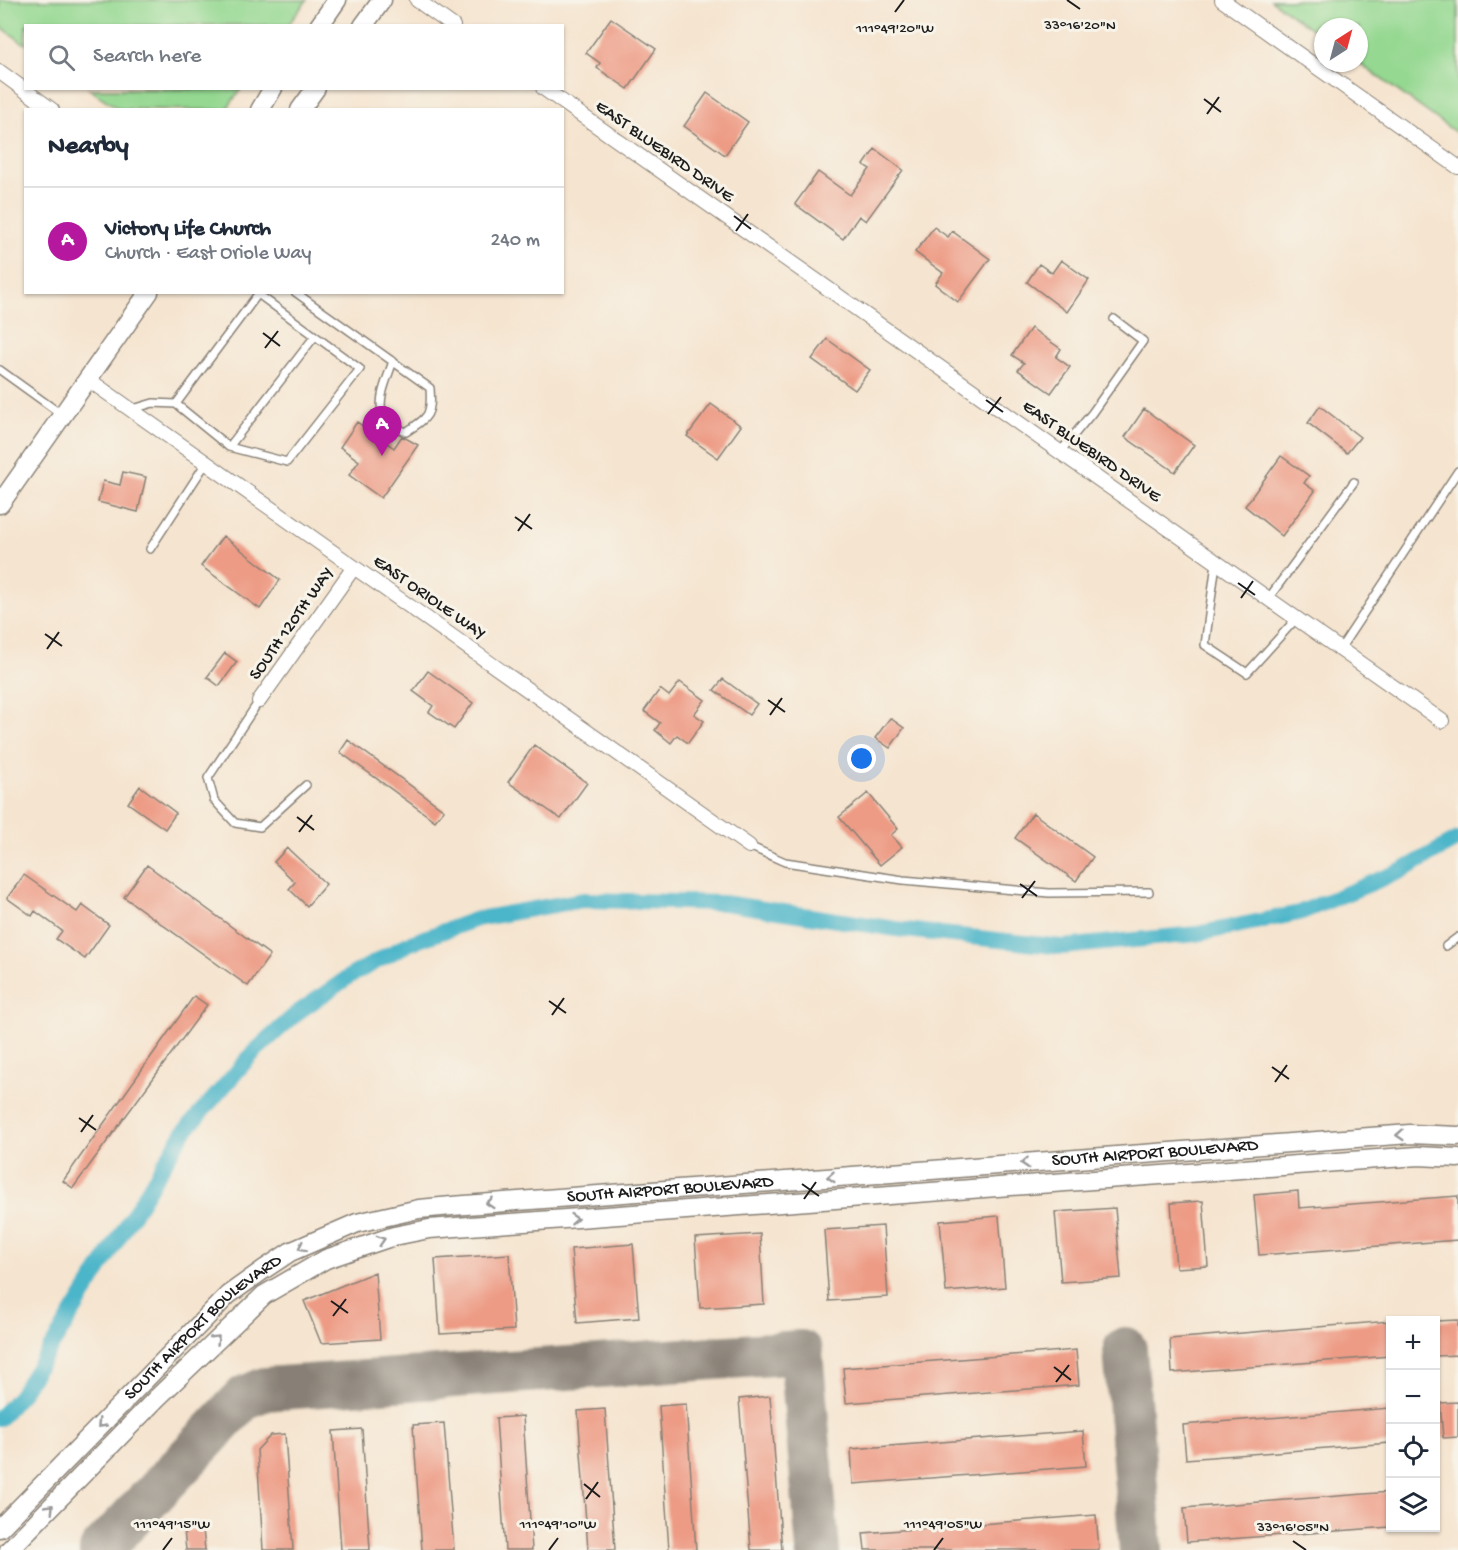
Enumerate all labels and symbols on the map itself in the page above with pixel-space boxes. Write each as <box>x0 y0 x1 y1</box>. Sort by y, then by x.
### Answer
text: 33°16'20"N <box>1043 17 1116 35</box>
north arrow <box>1314 18 1368 72</box>
text: 111°49'20"W <box>855 20 934 38</box>
street label: EAST BLUEBIRD DRIVE <box>591 96 738 208</box>
street label: EAST BLUEBIRD DRIVE <box>1018 396 1165 508</box>
pin: A <box>362 406 401 456</box>
street label: EAST ORIOLE WAY <box>368 551 490 645</box>
street label: SOUTH 120TH WAY <box>245 563 339 685</box>
your location <box>847 744 876 773</box>
one-way arrow <box>1395 1128 1404 1141</box>
street label: SOUTH AIRPORT BOULEVARD <box>1051 1135 1259 1171</box>
one-way arrow <box>1021 1156 1030 1169</box>
street label: SOUTH AIRPORT BOULEVARD <box>566 1171 774 1208</box>
one-way arrow <box>826 1171 835 1184</box>
one-way arrow <box>485 1197 494 1210</box>
one-way arrow <box>570 1213 579 1226</box>
one-way arrow <box>375 1235 386 1247</box>
one-way arrow <box>297 1240 308 1251</box>
street label: SOUTH AIRPORT BOULEVARD <box>120 1250 286 1405</box>
one-way arrow <box>209 1336 220 1347</box>
one-way arrow <box>97 1418 108 1428</box>
one-way arrow <box>43 1505 54 1515</box>
text: 111°49'15"W <box>133 1516 210 1534</box>
text: 111°49'10"W <box>519 1516 597 1534</box>
text: 111°49'05"W <box>903 1516 983 1534</box>
text: 33°16'05"N <box>1256 1519 1329 1537</box>

